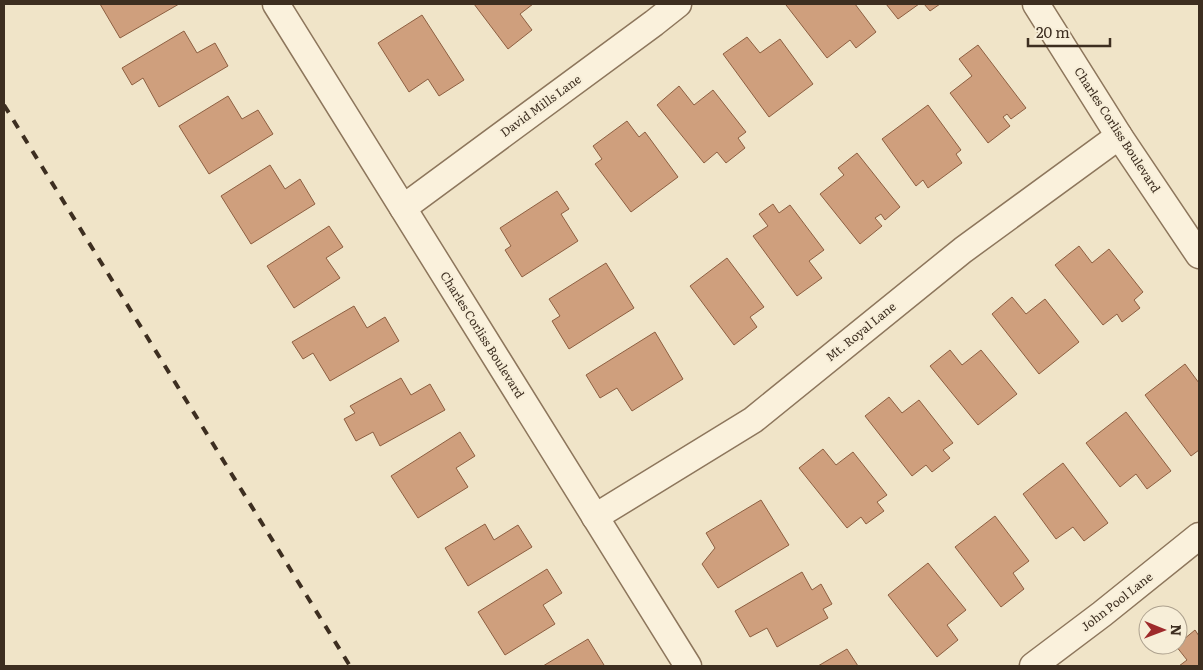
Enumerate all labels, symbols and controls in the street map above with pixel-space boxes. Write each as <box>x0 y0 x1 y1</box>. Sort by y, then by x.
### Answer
scale bar <box>1028 15 1110 47</box>
text: 20 m <box>1036 20 1070 43</box>
street label: Charles Corliss Boulevard <box>1070 63 1166 196</box>
street label: David Mills Lane <box>496 70 584 141</box>
street label: Charles Corliss Boulevard <box>436 268 530 402</box>
street label: Mt. Royal Lane <box>821 297 899 365</box>
street label: John Pool Lane <box>1077 567 1156 635</box>
north arrow <box>1138 605 1188 655</box>
text: N <box>1167 624 1187 637</box>

